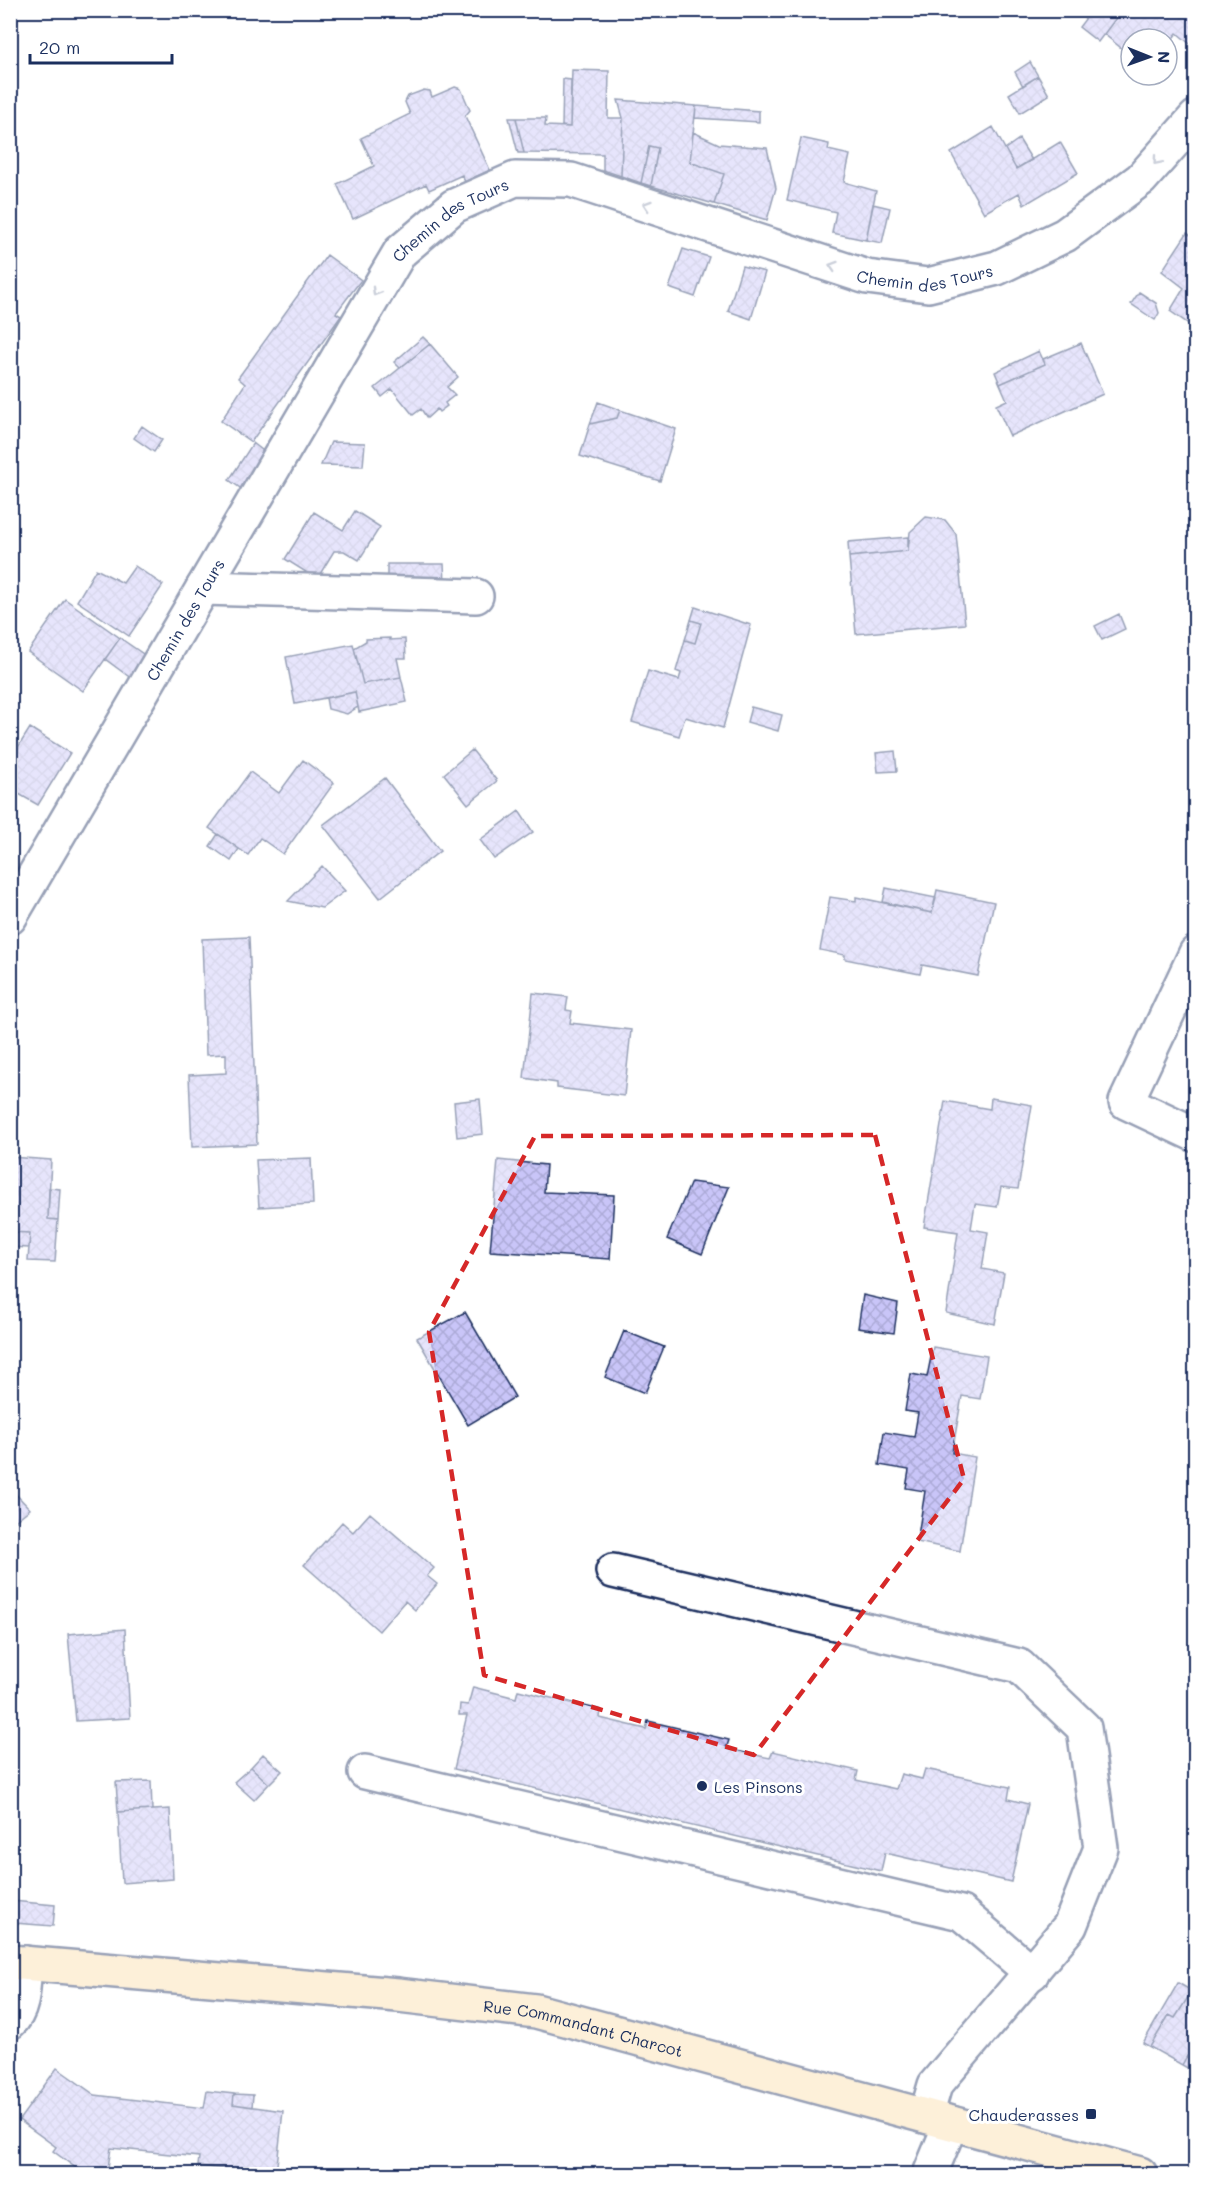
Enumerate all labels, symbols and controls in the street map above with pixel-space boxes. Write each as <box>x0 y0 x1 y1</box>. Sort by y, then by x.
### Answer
scale bar <box>30 27 172 65</box>
north arrow <box>1119 27 1179 87</box>
text: 20 m <box>39 35 80 59</box>
text: N <box>1154 51 1175 64</box>
one-way arrow <box>1153 154 1164 165</box>
street label: Chemin des Tours <box>386 173 511 265</box>
one-way arrow <box>642 200 653 212</box>
street label: Chemin des Tours <box>854 259 995 295</box>
one-way arrow <box>828 261 838 273</box>
one-way arrow <box>371 286 383 296</box>
street label: Chemin des Tours <box>141 555 229 684</box>
place label: Les Pinsons <box>714 1776 803 1797</box>
marker: Les Pinsons <box>695 1779 709 1793</box>
street label: Rue Commandant Charcot <box>482 1994 686 2061</box>
place label: Chauderasses <box>969 2104 1079 2125</box>
marker: Chauderasses <box>1084 2107 1098 2121</box>

